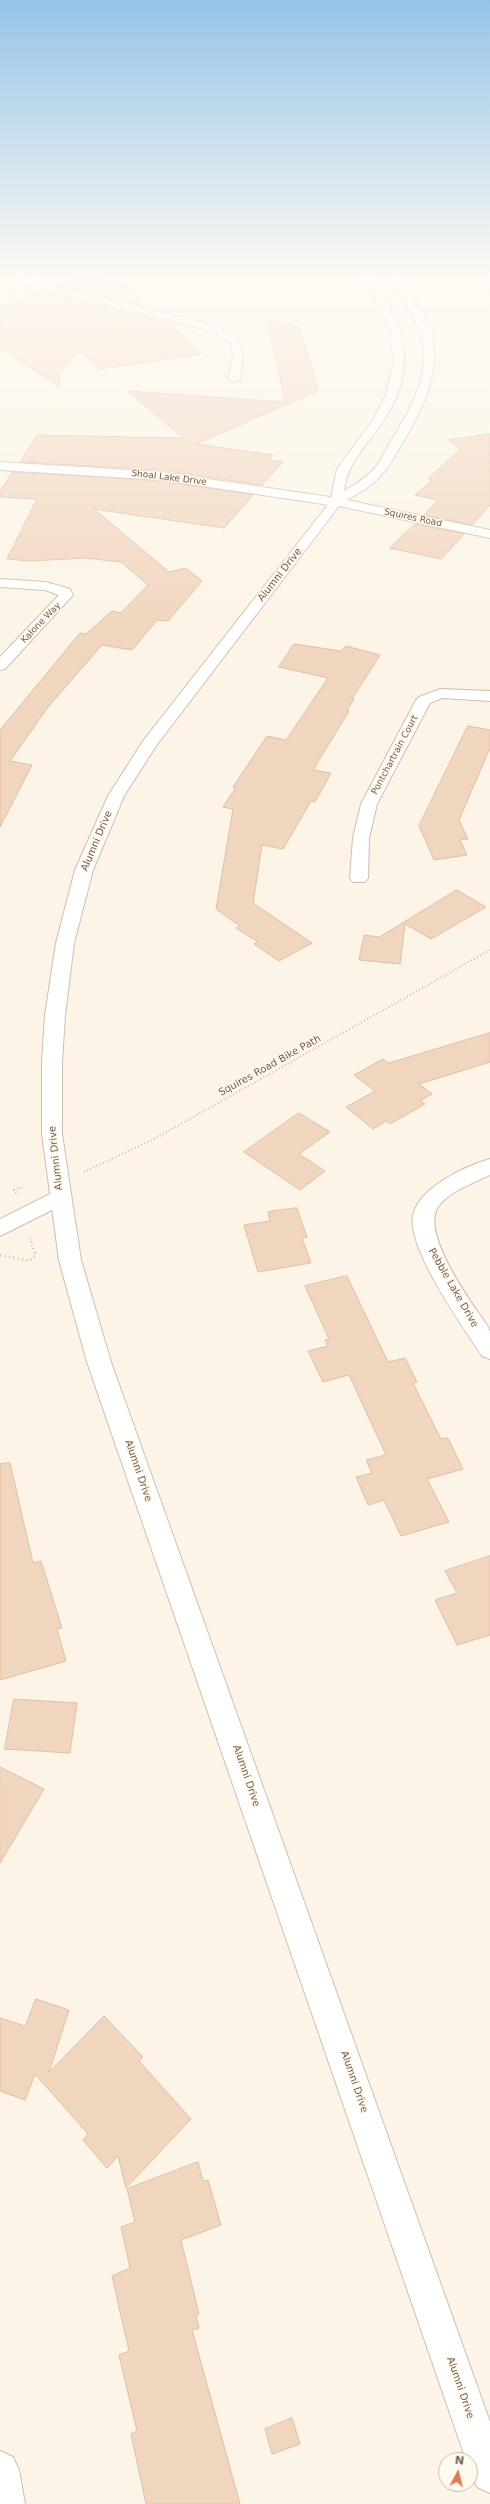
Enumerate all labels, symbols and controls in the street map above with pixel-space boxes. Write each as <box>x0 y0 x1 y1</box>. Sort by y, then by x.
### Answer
street label: Shoal Lake Drive <box>131 468 207 488</box>
street label: Squires Road <box>383 507 443 529</box>
street label: Alumni Drive <box>255 546 305 604</box>
street label: Kalone Way <box>19 600 63 646</box>
street label: Pontchartrain Court <box>370 714 420 796</box>
street label: Alumni Drive <box>79 809 115 873</box>
street label: Squires Road Bike Path <box>217 1033 323 1099</box>
street label: Alumni Drive <box>47 1125 65 1191</box>
street label: Pebble Lake Drive <box>425 1246 481 1330</box>
street label: Alumni Drive <box>122 1438 154 1504</box>
street label: Alumni Drive <box>230 1743 262 1809</box>
street label: Alumni Drive <box>338 2049 370 2115</box>
street label: Alumni Drive <box>444 2355 476 2421</box>
north arrow <box>438 2452 478 2492</box>
text: N <box>454 2454 465 2468</box>

